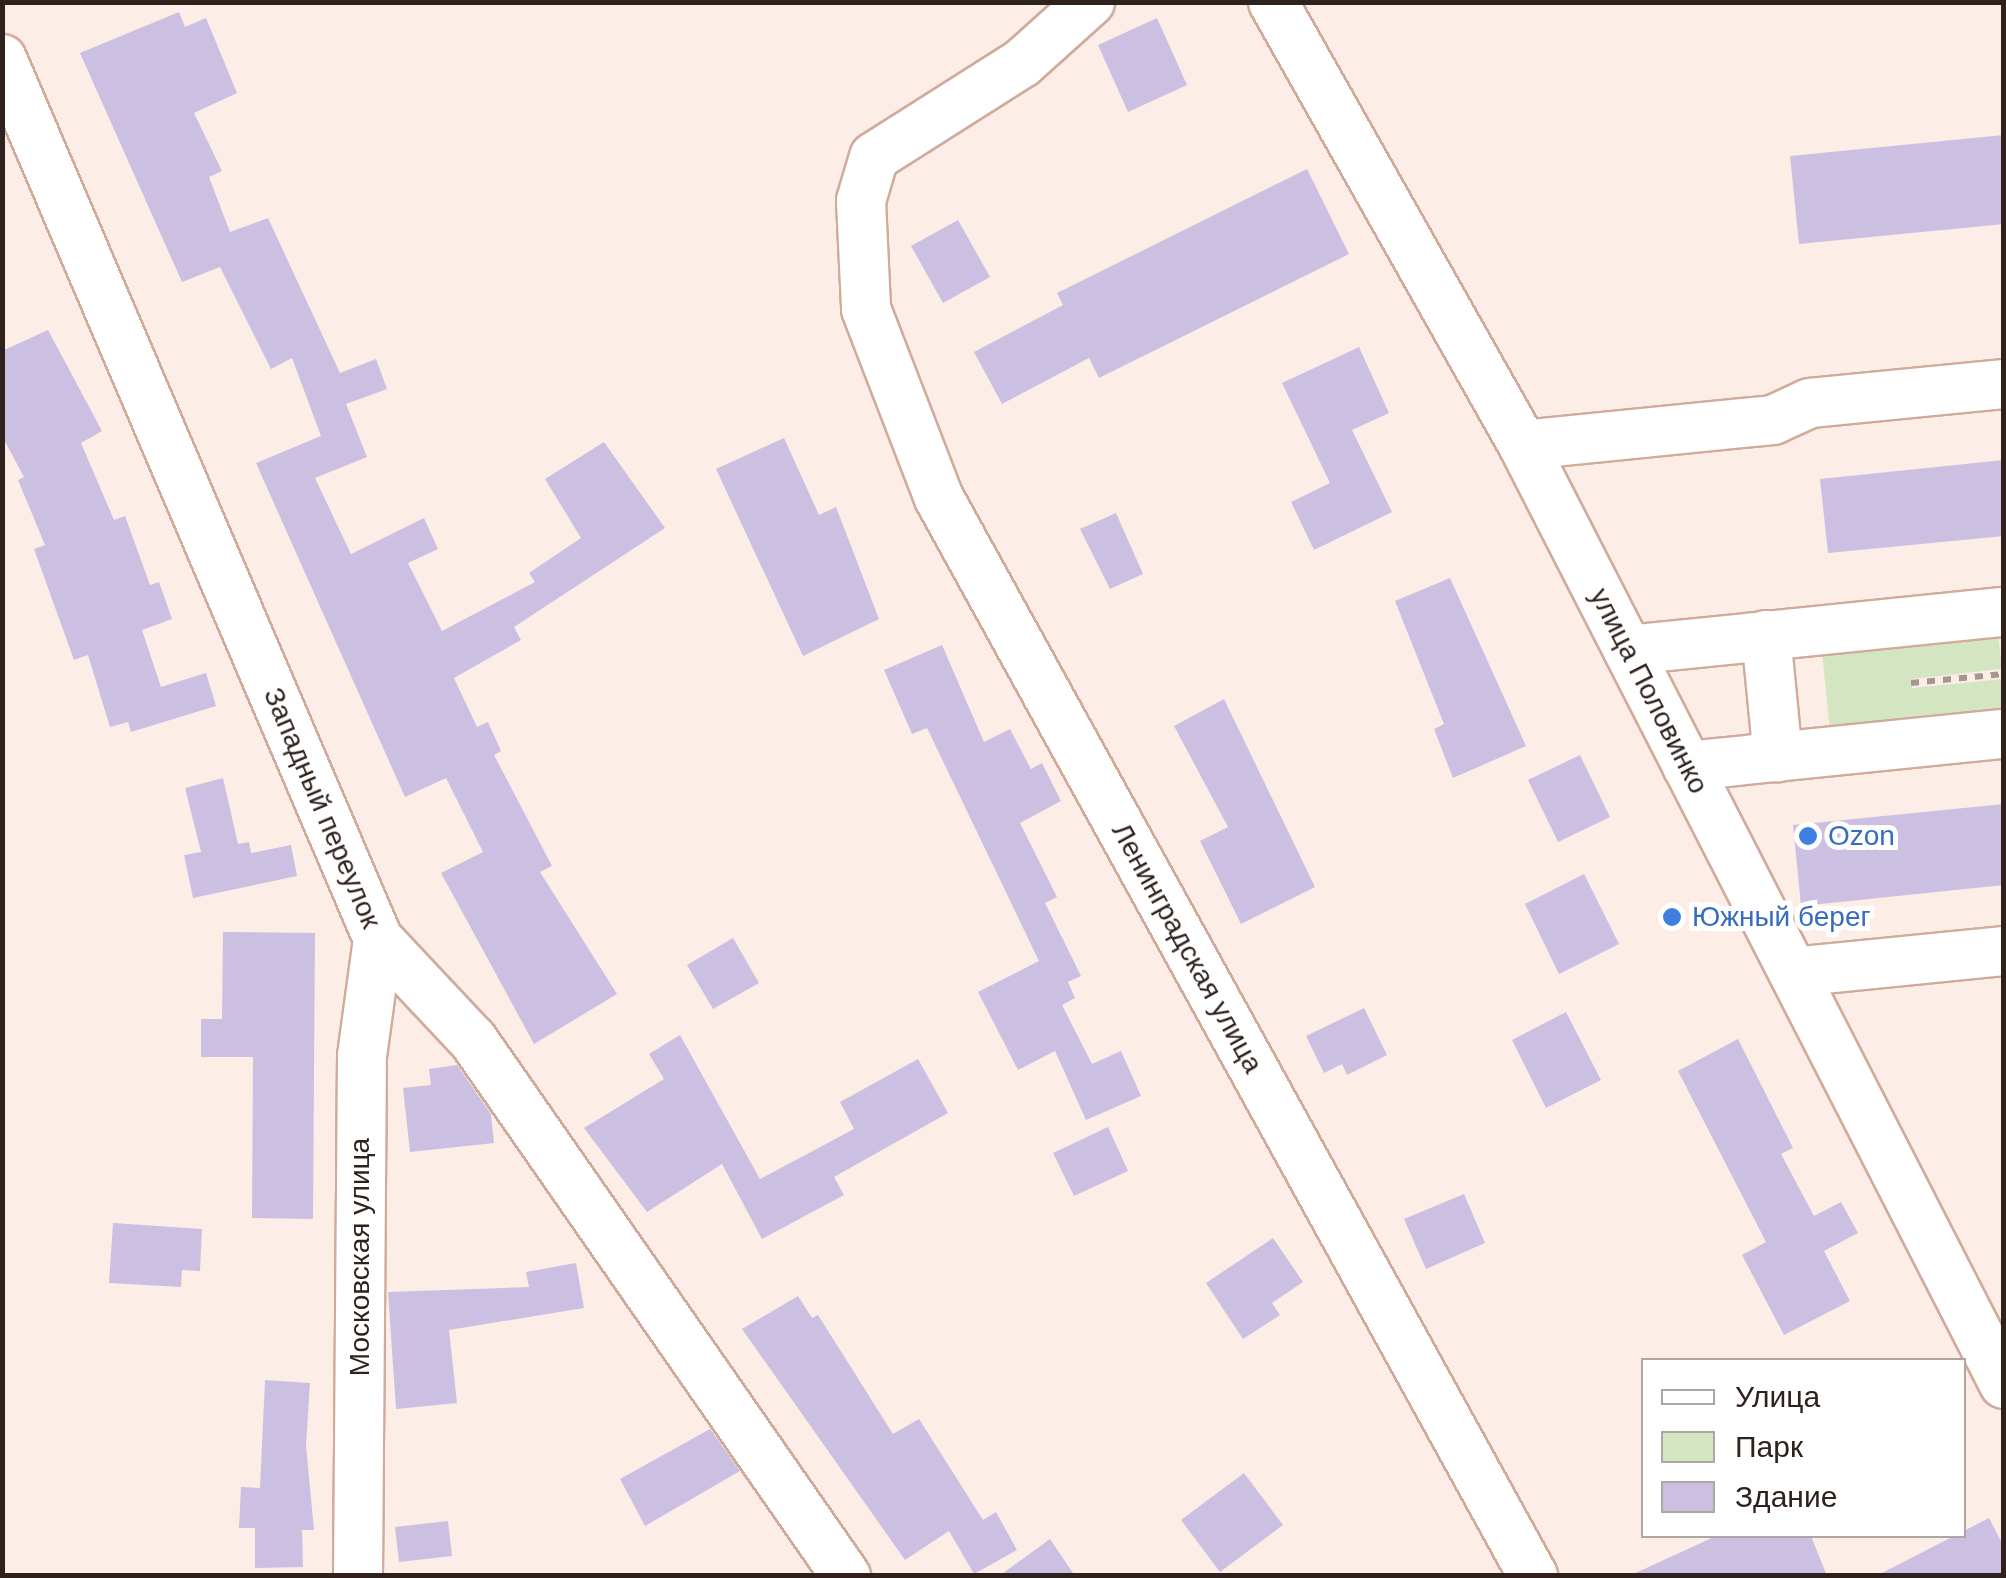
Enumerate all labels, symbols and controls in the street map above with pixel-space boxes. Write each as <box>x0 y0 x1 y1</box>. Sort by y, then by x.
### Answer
street label: улица Половинко <box>1583 583 1715 799</box>
street label: Западный переулок <box>256 683 388 933</box>
street label: Ленинградская улица <box>1104 817 1270 1079</box>
place label: Ozon <box>1828 819 1895 853</box>
marker: Ozon <box>1797 825 1819 847</box>
place label: Южный берег <box>1692 900 1871 934</box>
marker: Южный берег <box>1661 906 1683 928</box>
street label: Московская улица <box>343 1138 377 1376</box>
legend <box>1641 1358 1966 1538</box>
text: Улица <box>1735 1380 1820 1413</box>
text: Парк <box>1735 1430 1803 1463</box>
text: Здание <box>1735 1480 1837 1513</box>

